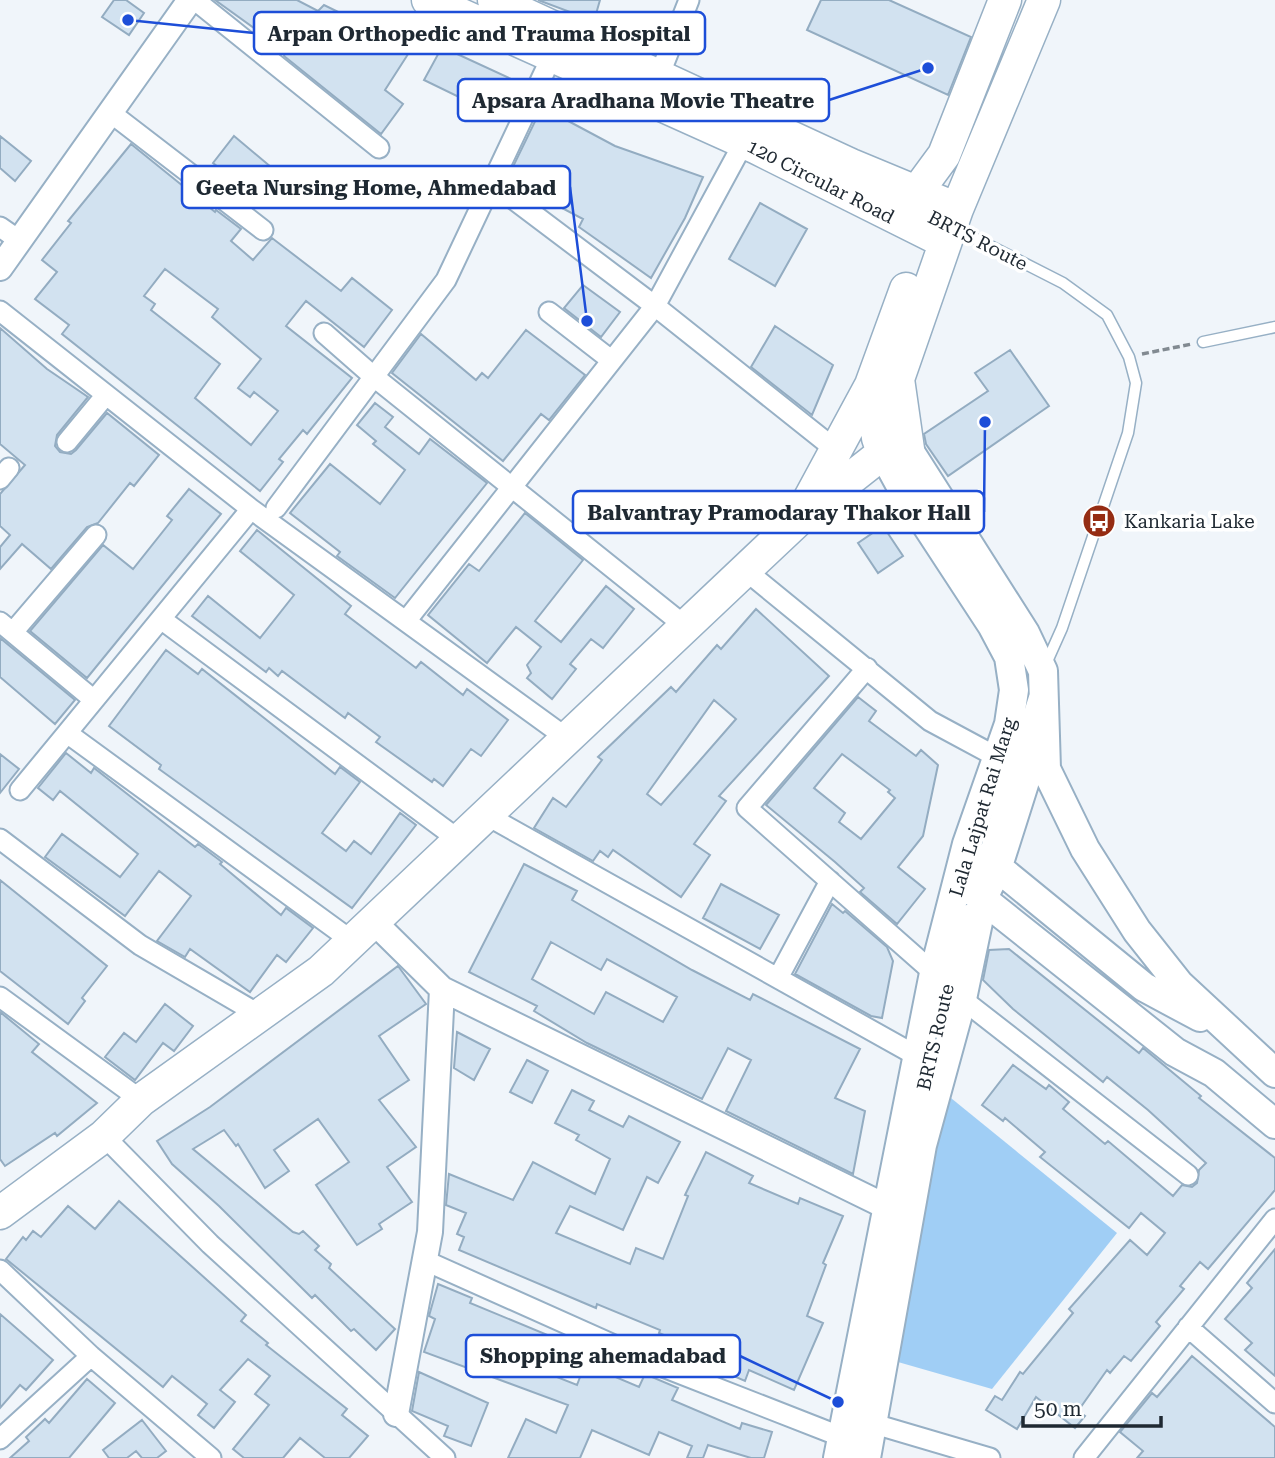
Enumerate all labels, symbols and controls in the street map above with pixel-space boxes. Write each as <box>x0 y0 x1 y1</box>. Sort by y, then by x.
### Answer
callout: Arpan Orthopedic and Trauma Hospital <box>254 12 705 54</box>
text: Arpan Orthopedic and Trauma Hospital <box>268 22 691 46</box>
callout: Apsara Aradhana Movie Theatre <box>458 79 829 121</box>
text: Apsara Aradhana Movie Theatre <box>472 89 814 113</box>
street label: 120 Circular Road <box>743 134 898 229</box>
callout: Geeta Nursing Home, Ahmedabad <box>182 166 570 208</box>
text: Geeta Nursing Home, Ahmedabad <box>196 176 556 200</box>
street label: BRTS Route <box>924 206 1031 275</box>
callout: Balvantray Pramodaray Thakor Hall <box>573 491 984 533</box>
text: Balvantray Pramodaray Thakor Hall <box>587 501 971 525</box>
bus stop icon: Kankaria Lake <box>1080 502 1118 540</box>
place label: Kankaria Lake <box>1124 510 1255 533</box>
street label: Lala Lajpat Rai Marg <box>944 715 1021 899</box>
street label: BRTS Route <box>912 982 959 1093</box>
callout: Shopping ahemadabad <box>466 1335 740 1377</box>
text: Shopping ahemadabad <box>480 1344 726 1368</box>
scale bar <box>1023 1384 1161 1428</box>
text: 50 m <box>1034 1397 1082 1421</box>

